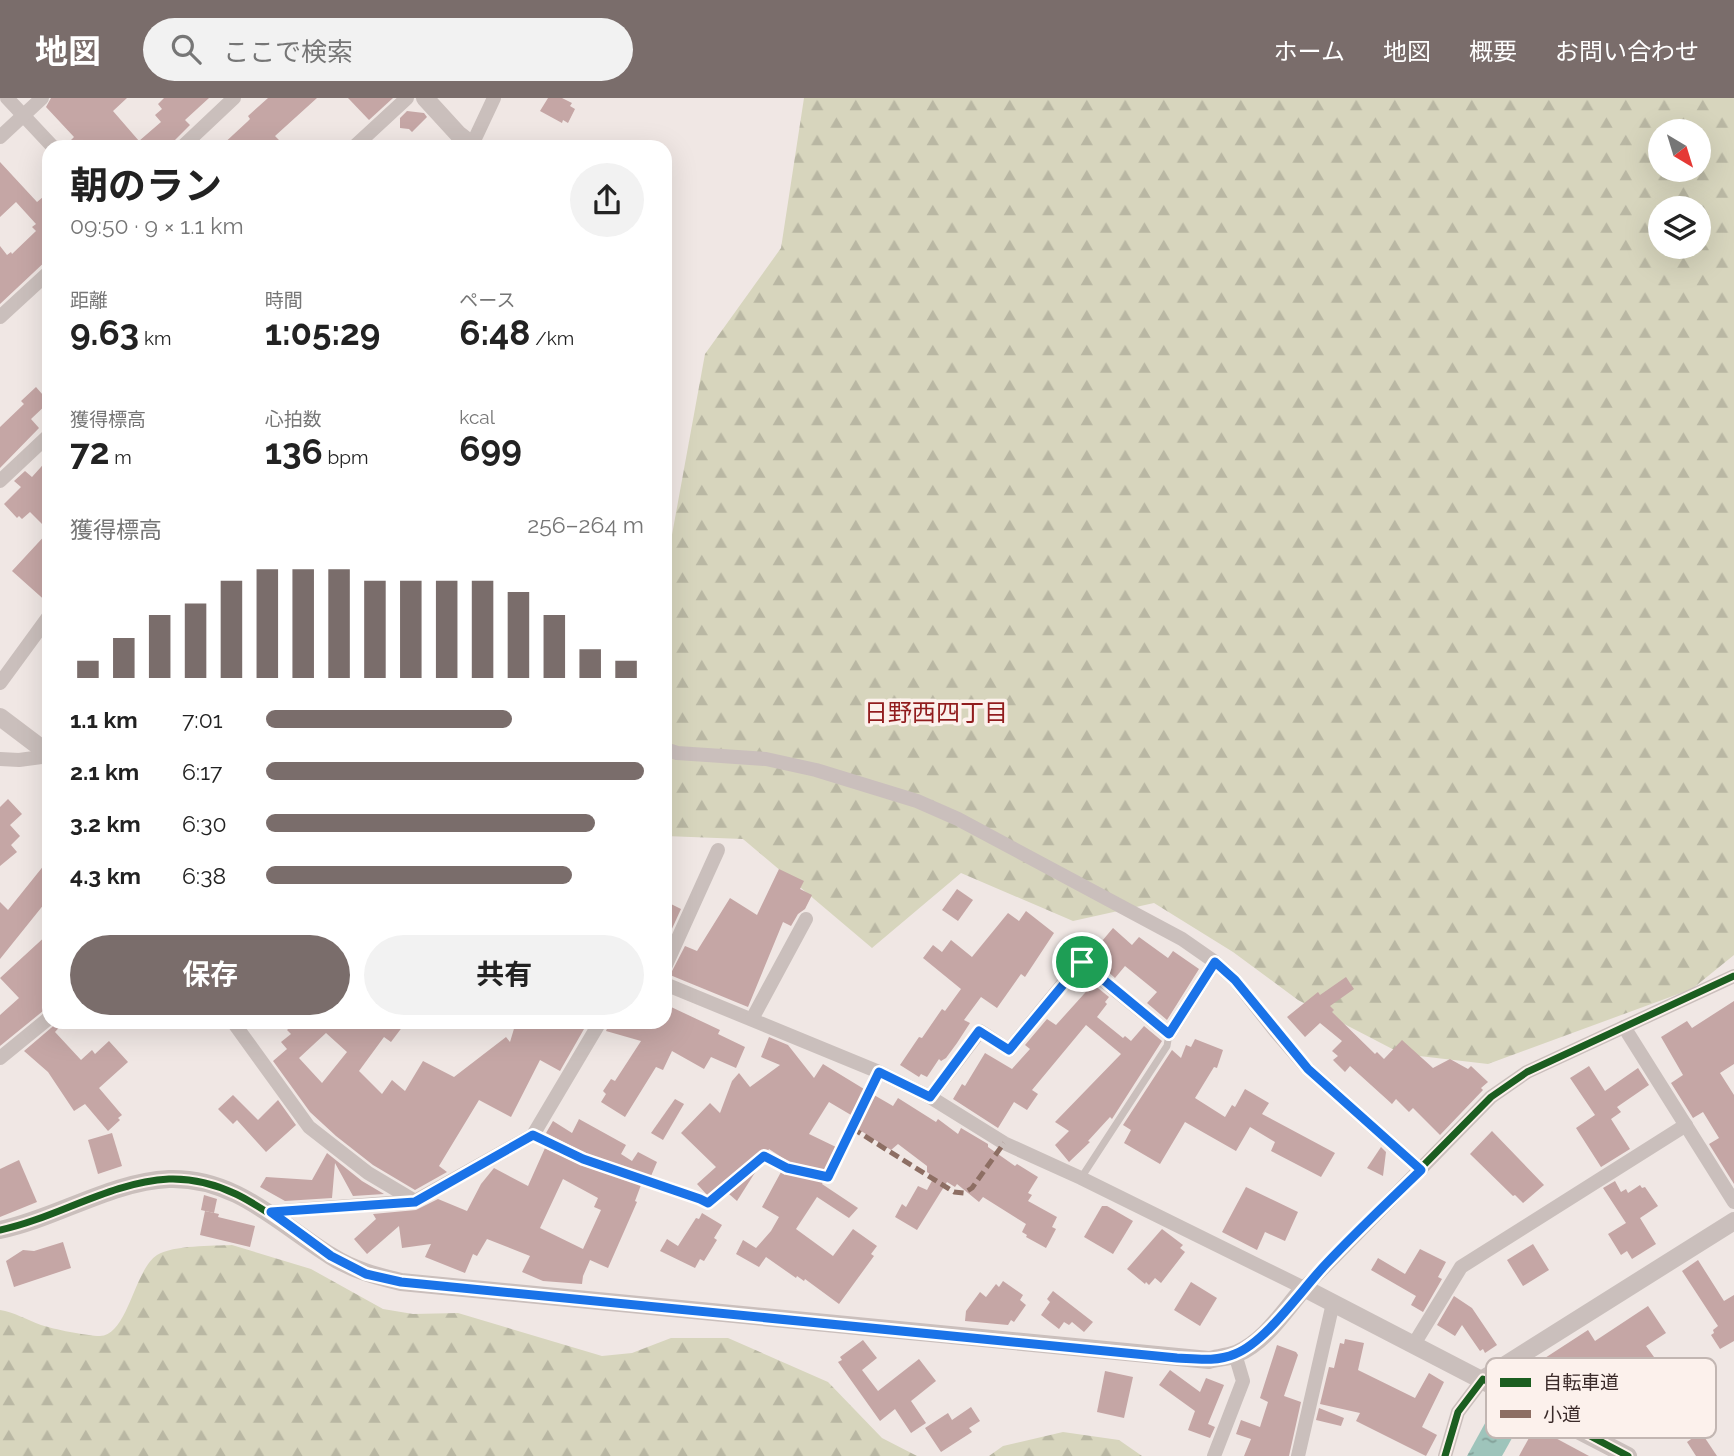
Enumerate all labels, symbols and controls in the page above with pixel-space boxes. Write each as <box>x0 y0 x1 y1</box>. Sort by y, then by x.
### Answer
search box <box>143 18 633 81</box>
icon: search <box>167 30 205 68</box>
text: 地図 <box>35 32 101 71</box>
text: ここで検索 <box>223 37 353 67</box>
text: ホーム <box>1274 37 1345 66</box>
text: 地図 <box>1383 37 1431 66</box>
text: 概要 <box>1469 37 1517 66</box>
text: お問い合わせ <box>1555 37 1699 66</box>
north arrow <box>1648 119 1712 182</box>
map controls <box>1648 119 1711 259</box>
text: 朝のラン <box>70 163 222 208</box>
button: share <box>570 163 644 237</box>
button: layers <box>1648 196 1711 259</box>
text: 09:50 · 9 × 1.1 km <box>70 212 244 239</box>
text: 距離 <box>70 289 108 311</box>
text: 時間 <box>265 289 303 311</box>
text: ペース <box>459 289 515 311</box>
text: 9.63 <box>70 312 139 353</box>
text: 1:05:29 <box>265 312 380 353</box>
text: 6:48 <box>459 312 530 353</box>
text: km <box>139 327 171 349</box>
text: /km <box>530 327 574 349</box>
text: kcal <box>459 406 495 428</box>
text: 獲得標高 <box>70 408 146 430</box>
text: 心拍数 <box>265 408 322 430</box>
text: 699 <box>459 428 522 469</box>
text: 72 <box>70 431 109 472</box>
text: 136 <box>265 431 323 472</box>
text: m <box>109 446 132 468</box>
text: bpm <box>323 446 369 468</box>
text: 256–264 m <box>527 511 644 538</box>
text: 獲得標高 <box>70 516 162 543</box>
district label: 日野西四丁目 <box>864 698 1008 727</box>
text: 1.1 km <box>70 706 138 733</box>
text: 7:01 <box>182 706 223 733</box>
text: 2.1 km <box>70 758 139 785</box>
text: 6:17 <box>182 758 222 785</box>
text: 3.2 km <box>70 810 141 837</box>
text: 6:30 <box>182 810 227 837</box>
text: 4.3 km <box>70 862 141 889</box>
text: 6:38 <box>182 862 226 889</box>
pin <box>1052 932 1112 992</box>
button: 保存 <box>70 935 350 1015</box>
button: 共有 <box>364 935 644 1015</box>
icon: arrive <box>1063 943 1101 981</box>
legend <box>1486 1358 1716 1438</box>
text: 自転車道 <box>1543 1371 1619 1393</box>
text: 小道 <box>1543 1403 1581 1425</box>

